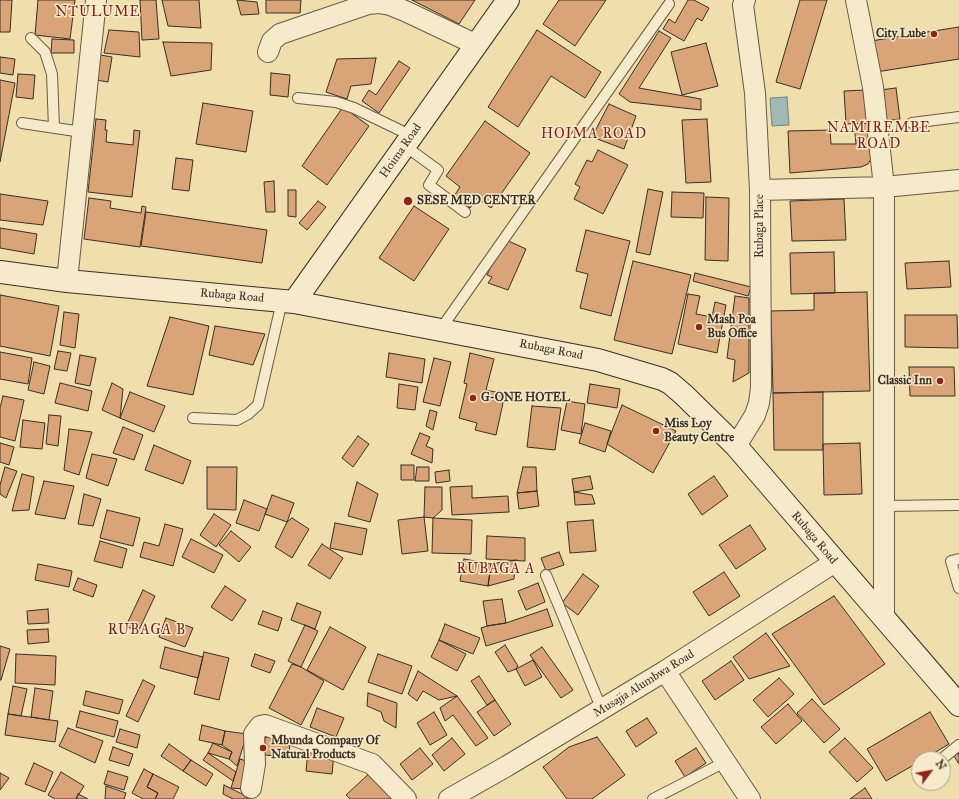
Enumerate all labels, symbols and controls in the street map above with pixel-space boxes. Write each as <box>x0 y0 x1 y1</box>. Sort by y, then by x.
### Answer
district label: NTULUME <box>55 5 141 21</box>
place label: City Lube <box>876 27 926 41</box>
marker: City Lube <box>929 29 939 39</box>
street label: Hoima Road <box>377 121 425 181</box>
district label: NAMIREMBE ROAD <box>827 121 931 154</box>
district label: HOIMA ROAD <box>541 127 647 143</box>
place label: SESE MED CENTER <box>417 194 536 208</box>
street label: Rubaga Place <box>753 194 767 258</box>
marker: SESE MED CENTER <box>402 195 414 207</box>
street label: Rubaga Road <box>199 286 265 306</box>
place label: Mash Poa Bus Office <box>707 313 757 341</box>
marker: Mash Poa Bus Office <box>694 322 704 332</box>
street label: Rubaga Road <box>518 337 584 363</box>
place label: Classic Inn <box>878 374 932 388</box>
marker: Classic Inn <box>935 376 945 386</box>
place label: G-ONE HOTEL <box>481 391 570 405</box>
marker: G-ONE HOTEL <box>468 393 478 403</box>
place label: Miss Loy Beauty Centre <box>664 417 734 445</box>
marker: Miss Loy Beauty Centre <box>651 426 661 436</box>
street label: Rubaga Road <box>788 509 840 567</box>
district label: RUBAGA A <box>457 562 535 578</box>
district label: RUBAGA B <box>108 623 186 639</box>
street label: Musajja Alumbwa Road <box>591 647 697 721</box>
place label: Mbunda Company Of Natural Products <box>271 734 379 762</box>
marker: Mbunda Company Of Natural Products <box>258 743 268 753</box>
north arrow <box>911 751 951 791</box>
text: N <box>933 757 949 772</box>

